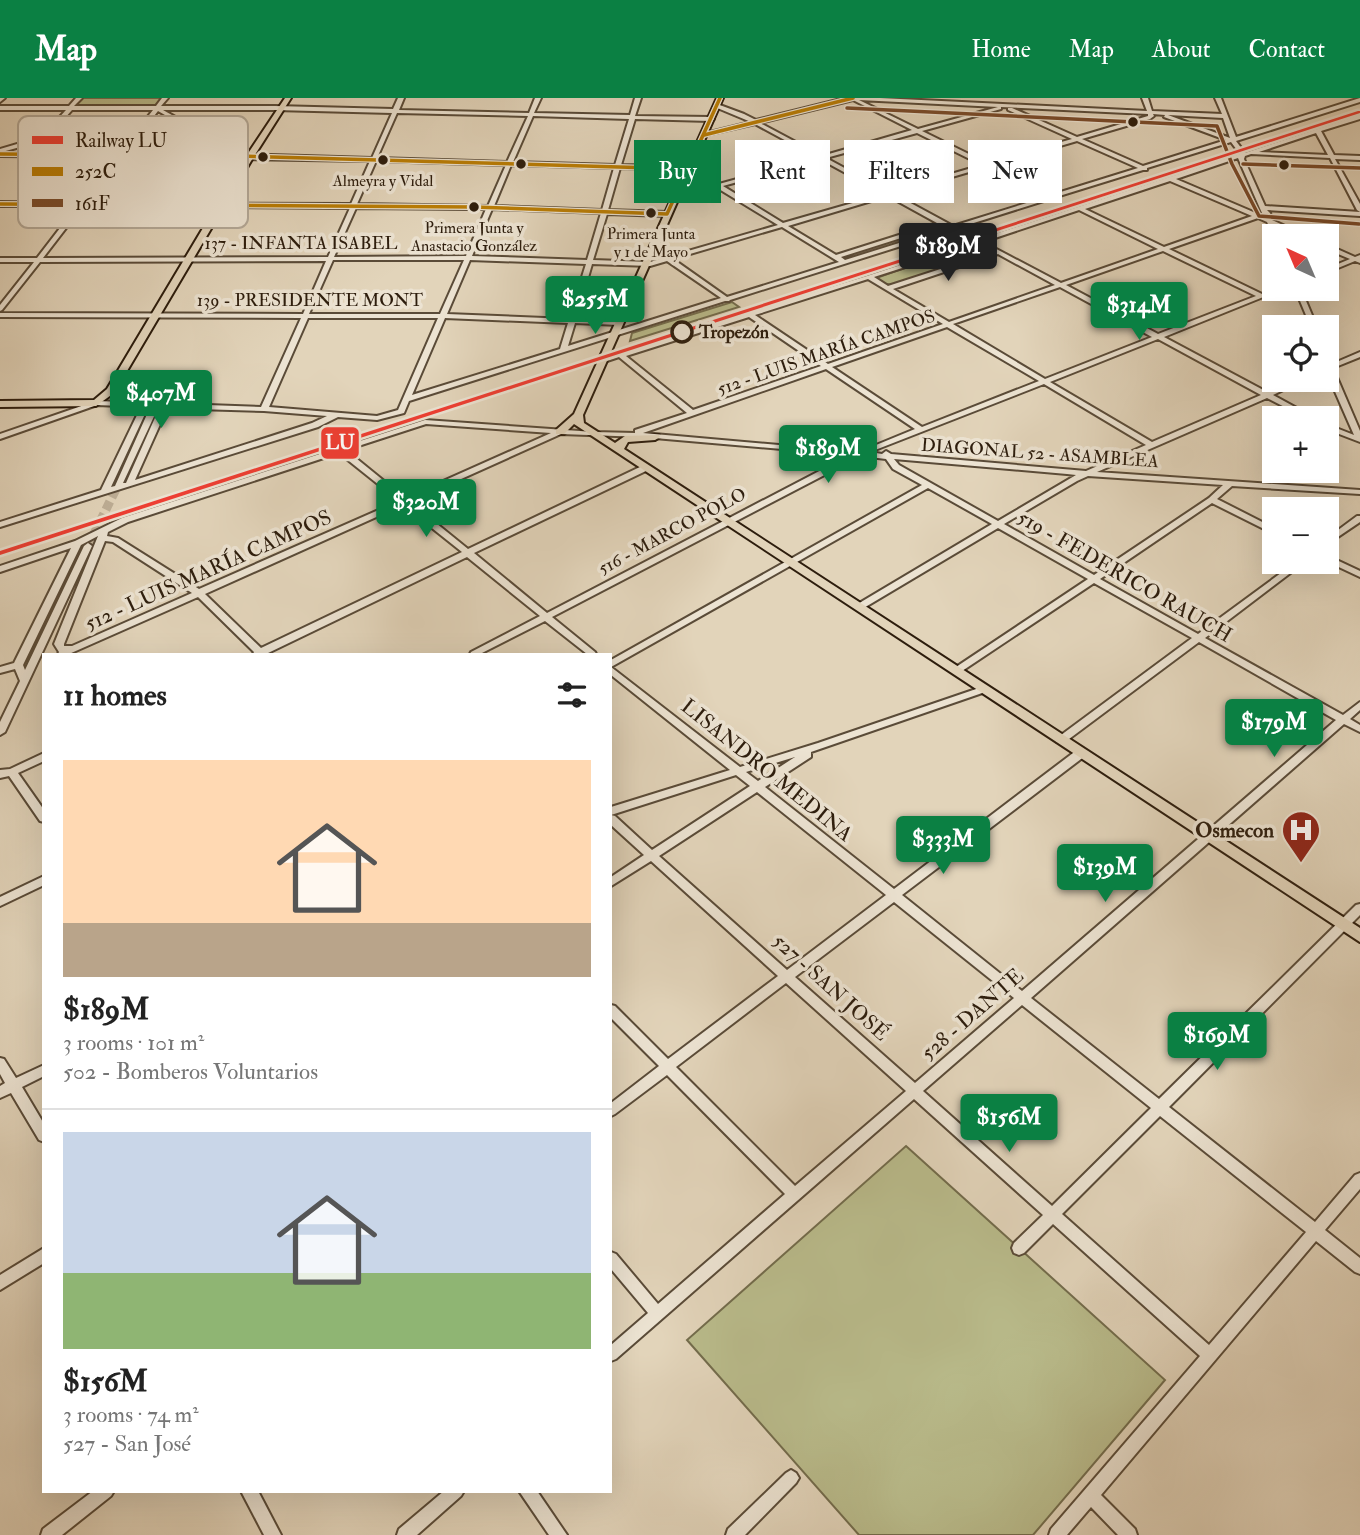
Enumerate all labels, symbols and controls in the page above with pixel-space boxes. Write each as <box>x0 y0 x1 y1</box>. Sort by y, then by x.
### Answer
text: Map <box>35 29 97 70</box>
text: Home <box>971 34 1031 65</box>
text: Map <box>1069 34 1114 65</box>
text: About <box>1152 34 1211 65</box>
text: Contact <box>1249 34 1325 65</box>
unlabelled marker <box>1126 115 1140 129</box>
legend <box>18 116 248 228</box>
text: Railway LU <box>75 129 167 153</box>
chip: Buy <box>634 140 721 203</box>
chip: Rent <box>735 140 830 203</box>
chip: Filters <box>844 140 954 203</box>
chip: New <box>968 140 1062 203</box>
unlabelled marker <box>256 150 270 164</box>
marker: Almeyra y Vidal <box>376 153 390 167</box>
unlabelled marker <box>514 157 528 171</box>
unlabelled marker <box>1277 158 1291 172</box>
text: 252C <box>75 160 116 184</box>
place label: Almeyra y Vidal <box>332 171 433 191</box>
text: 161F <box>75 192 110 216</box>
marker: Primera Junta y Anastacio González <box>467 200 481 214</box>
marker: Primera Junta y 1 de Mayo <box>644 206 658 220</box>
place label: Primera Junta y Anastacio González <box>410 218 537 256</box>
pin: $189M <box>899 223 997 283</box>
place label: Primera Junta y 1 de Mayo <box>607 224 696 262</box>
north arrow <box>1262 224 1339 301</box>
map controls <box>1262 224 1339 574</box>
text: $189M <box>915 231 981 260</box>
street label: 137 - INFANTA ISABEL <box>205 232 398 255</box>
pin: $255M <box>546 276 644 336</box>
pin: $314M <box>1090 282 1188 342</box>
text: $255M <box>561 284 629 313</box>
street label: 139 - PRESIDENTE MONT <box>197 289 424 312</box>
text: $314M <box>1107 290 1171 319</box>
street label: 512 - LUIS MARÍA CAMPOS <box>714 304 938 401</box>
button: locate <box>1262 315 1339 392</box>
marker: Tropezón <box>671 321 693 343</box>
place label: Tropezón <box>698 321 770 344</box>
pin: $407M <box>112 370 210 430</box>
text: $407M <box>126 378 196 407</box>
button: + <box>1262 406 1339 483</box>
line badge: LU <box>320 426 360 460</box>
pin: $189M <box>779 426 877 485</box>
text: LU <box>325 431 355 455</box>
text: $189M <box>795 433 861 462</box>
street label: DIAGONAL 52 - ASAMBLEA <box>920 434 1160 473</box>
pin: $320M <box>377 480 475 539</box>
street label: 516 - MARCO POLO <box>594 483 750 580</box>
text: $320M <box>392 487 460 516</box>
button: − <box>1262 497 1339 574</box>
street label: 512 - LUIS MARÍA CAMPOS <box>81 504 336 637</box>
street label: 519 - FEDERICO RAUCH <box>1013 504 1237 649</box>
icon: filters <box>553 676 591 714</box>
text: 11 homes <box>63 677 167 714</box>
street label: LISANDRO MEDINA <box>675 693 858 848</box>
pin: $179M <box>1225 700 1323 759</box>
text: $179M <box>1241 707 1307 736</box>
icon: home <box>264 805 390 931</box>
hospital icon: Osmecon <box>1280 809 1322 864</box>
pin: $333M <box>894 816 992 876</box>
place label: Osmecon <box>1195 817 1274 844</box>
text: $333M <box>912 824 974 853</box>
pin: $139M <box>1056 844 1154 904</box>
text: $139M <box>1073 852 1137 881</box>
street label: 527 - SAN JOSÉ <box>767 928 895 1047</box>
street label: 528 - DANTE <box>915 962 1029 1066</box>
text: $189M <box>63 991 149 1028</box>
pin: $169M <box>1168 1012 1266 1072</box>
text: $169M <box>1184 1020 1250 1049</box>
text: 3 rooms · 101 m² <box>63 1028 204 1057</box>
text: 502 - Bomberos Voluntarios <box>63 1057 318 1086</box>
pin: $156M <box>960 1094 1058 1154</box>
text: $156M <box>976 1102 1042 1131</box>
icon: home <box>264 1177 390 1303</box>
text: $156M <box>63 1363 148 1400</box>
text: 3 rooms · 74 m² <box>63 1400 199 1429</box>
text: 527 - San José <box>63 1429 191 1458</box>

